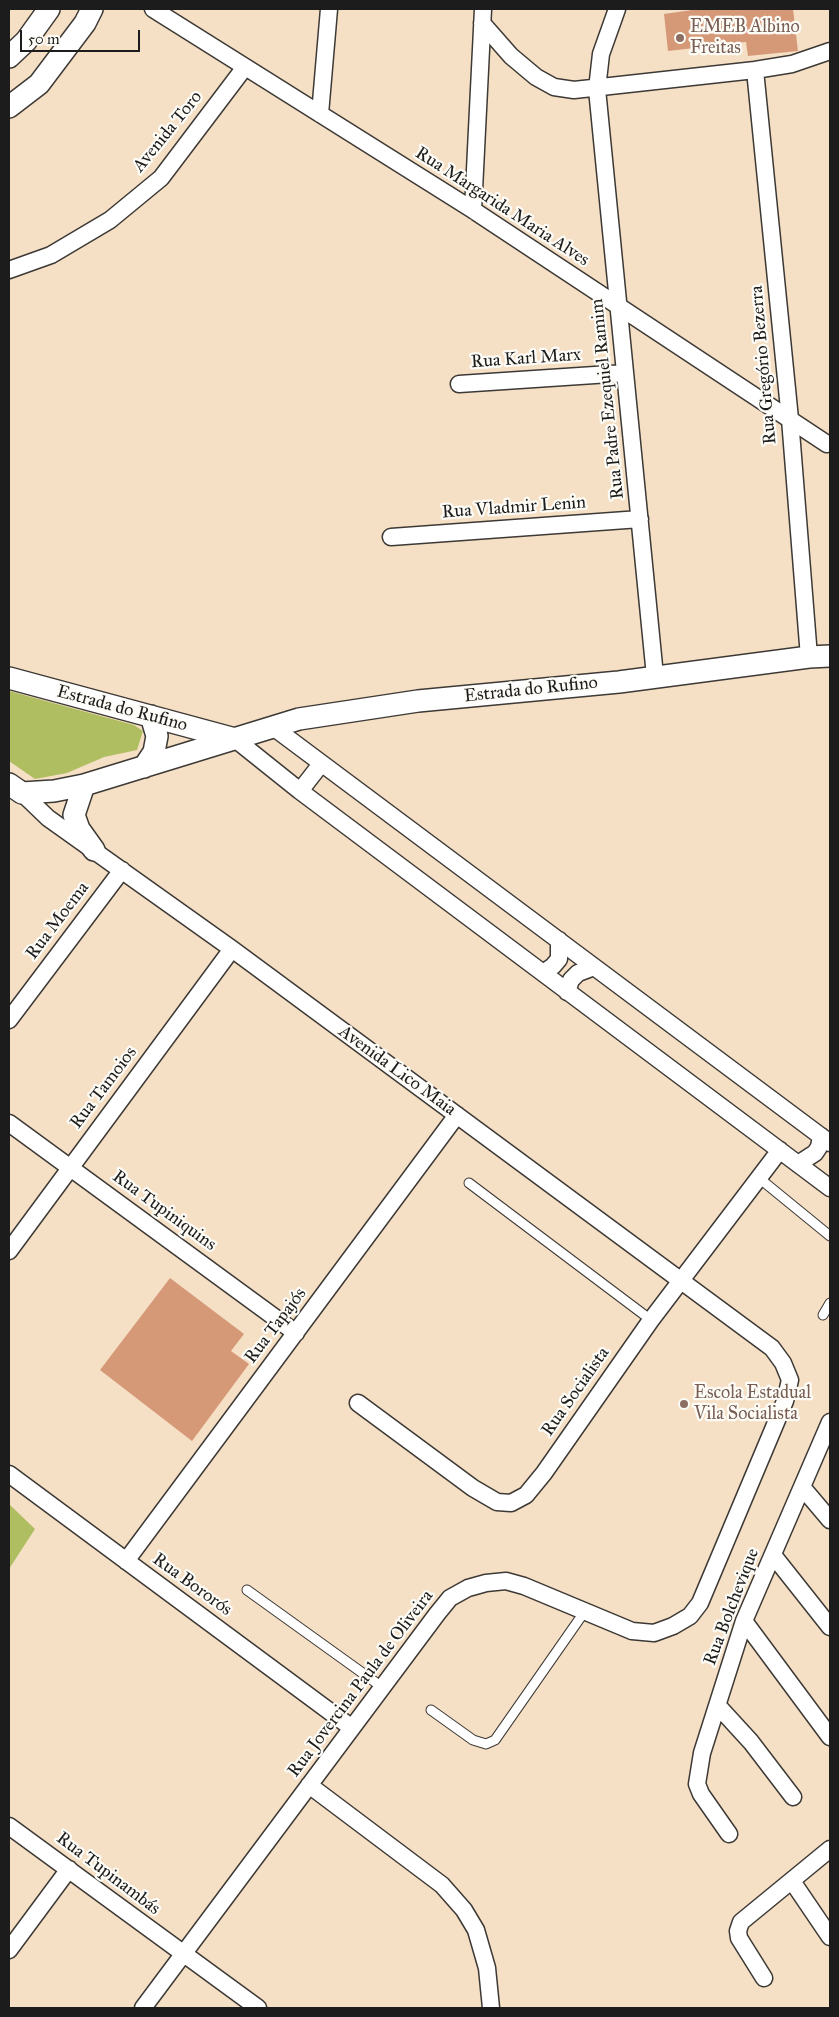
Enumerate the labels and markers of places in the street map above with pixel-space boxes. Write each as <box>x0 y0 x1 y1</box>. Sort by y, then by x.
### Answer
place label: EMEB Albino Freitas <box>690 17 800 59</box>
marker: EMEB Albino Freitas <box>674 32 686 44</box>
place label: Escola Estadual Vila Socialista <box>694 1383 811 1426</box>
marker: Escola Estadual Vila Socialista <box>678 1398 690 1410</box>

